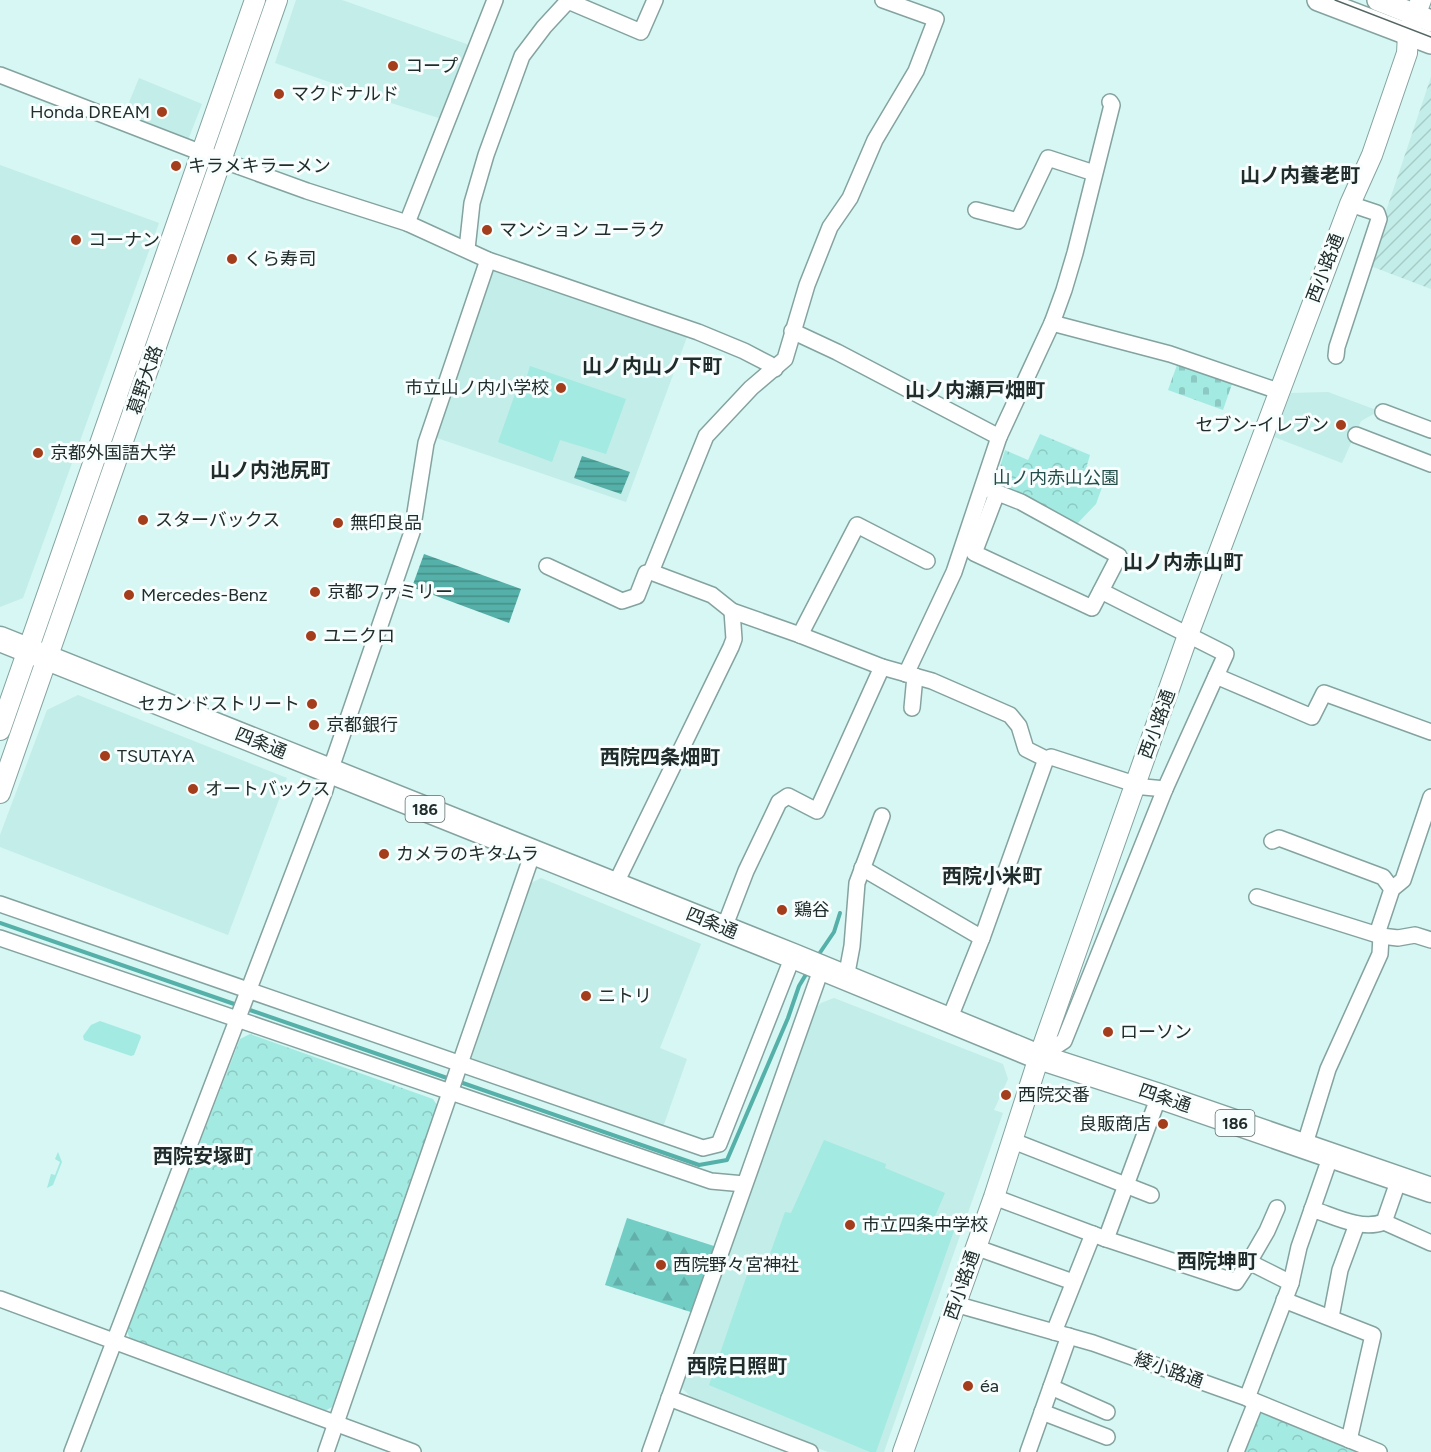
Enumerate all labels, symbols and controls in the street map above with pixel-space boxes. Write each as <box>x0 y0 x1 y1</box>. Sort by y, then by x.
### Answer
place label: コープ <box>405 55 458 77</box>
marker: コープ <box>386 59 400 73</box>
place label: マクドナルド <box>291 83 399 105</box>
marker: マクドナルド <box>272 87 286 101</box>
place label: Honda DREAM <box>30 101 150 123</box>
marker: Honda DREAM <box>155 105 169 119</box>
place label: キラメキラーメン <box>188 155 331 177</box>
marker: キラメキラーメン <box>169 159 183 173</box>
district label: 山ノ内養老町 <box>1240 163 1360 187</box>
place label: マンション ユーラク <box>499 219 665 241</box>
marker: マンション ユーラク <box>480 223 494 237</box>
place label: コーナン <box>88 229 160 251</box>
street label: 西小路通 <box>1302 230 1348 306</box>
marker: コーナン <box>69 233 83 247</box>
place label: くら寿司 <box>244 248 316 270</box>
marker: くら寿司 <box>225 252 239 266</box>
street label: 葛野大路 <box>123 342 167 418</box>
district label: 山ノ内山ノ下町 <box>582 354 722 378</box>
place label: 市立山ノ内小学校 <box>405 377 549 399</box>
district label: 山ノ内瀬戸畑町 <box>905 378 1045 402</box>
marker: 市立山ノ内小学校 <box>554 381 568 395</box>
place label: セブン-イレブン <box>1195 414 1329 436</box>
marker: セブン-イレブン <box>1334 418 1348 432</box>
place label: 京都外国語大学 <box>50 442 176 464</box>
marker: 京都外国語大学 <box>31 446 45 460</box>
district label: 山ノ内池尻町 <box>210 458 330 482</box>
park label: 山ノ内赤山公園 <box>993 467 1119 489</box>
place label: スターバックス <box>155 509 280 531</box>
place label: 無印良品 <box>350 512 422 534</box>
marker: スターバックス <box>136 513 150 527</box>
marker: 無印良品 <box>331 516 345 530</box>
district label: 山ノ内赤山町 <box>1123 550 1243 574</box>
place label: 京都ファミリー <box>327 581 453 603</box>
place label: Mercedes-Benz <box>141 584 268 606</box>
marker: 京都ファミリー <box>308 585 322 599</box>
marker: Mercedes-Benz <box>122 588 136 602</box>
place label: ユニクロ <box>323 625 395 647</box>
marker: ユニクロ <box>304 629 318 643</box>
street label: 西小路通 <box>1134 686 1180 762</box>
place label: セカンドストリート <box>138 693 300 715</box>
marker: セカンドストリート <box>305 697 319 711</box>
place label: 京都銀行 <box>326 714 398 736</box>
marker: 京都銀行 <box>307 718 321 732</box>
street label: 四条通 <box>232 723 290 763</box>
place label: TSUTAYA <box>117 745 194 767</box>
district label: 西院四条畑町 <box>600 745 720 769</box>
marker: TSUTAYA <box>98 749 112 763</box>
place label: オートバックス <box>205 778 330 800</box>
marker: オートバックス <box>186 782 200 796</box>
road number: 186 <box>406 796 444 822</box>
place label: カメラのキタムラ <box>396 843 539 865</box>
marker: カメラのキタムラ <box>377 847 391 861</box>
district label: 西院小米町 <box>942 864 1042 888</box>
place label: 鶏谷 <box>794 899 830 921</box>
street label: 四条通 <box>683 903 741 943</box>
marker: 鶏谷 <box>775 903 789 917</box>
place label: ニトリ <box>598 985 652 1007</box>
marker: ニトリ <box>579 989 593 1003</box>
place label: ローソン <box>1120 1021 1192 1043</box>
marker: ローソン <box>1101 1025 1115 1039</box>
street label: 四条通 <box>1136 1079 1194 1117</box>
place label: 西院交番 <box>1018 1084 1090 1106</box>
marker: 西院交番 <box>999 1088 1013 1102</box>
road number: 186 <box>1216 1110 1254 1136</box>
place label: 良販商店 <box>1079 1113 1151 1135</box>
marker: 良販商店 <box>1156 1117 1170 1131</box>
district label: 西院安塚町 <box>153 1144 253 1168</box>
place label: 市立四条中学校 <box>862 1214 988 1236</box>
marker: 市立四条中学校 <box>843 1218 857 1232</box>
street label: 西小路通 <box>940 1247 984 1323</box>
district label: 西院坤町 <box>1177 1249 1257 1273</box>
place label: 西院野々宮神社 <box>673 1254 799 1276</box>
marker: 西院野々宮神社 <box>654 1258 668 1272</box>
street label: 綾小路通 <box>1131 1347 1207 1393</box>
district label: 西院日照町 <box>687 1354 787 1378</box>
place label: éa <box>980 1375 999 1397</box>
marker: éa <box>961 1379 975 1393</box>

